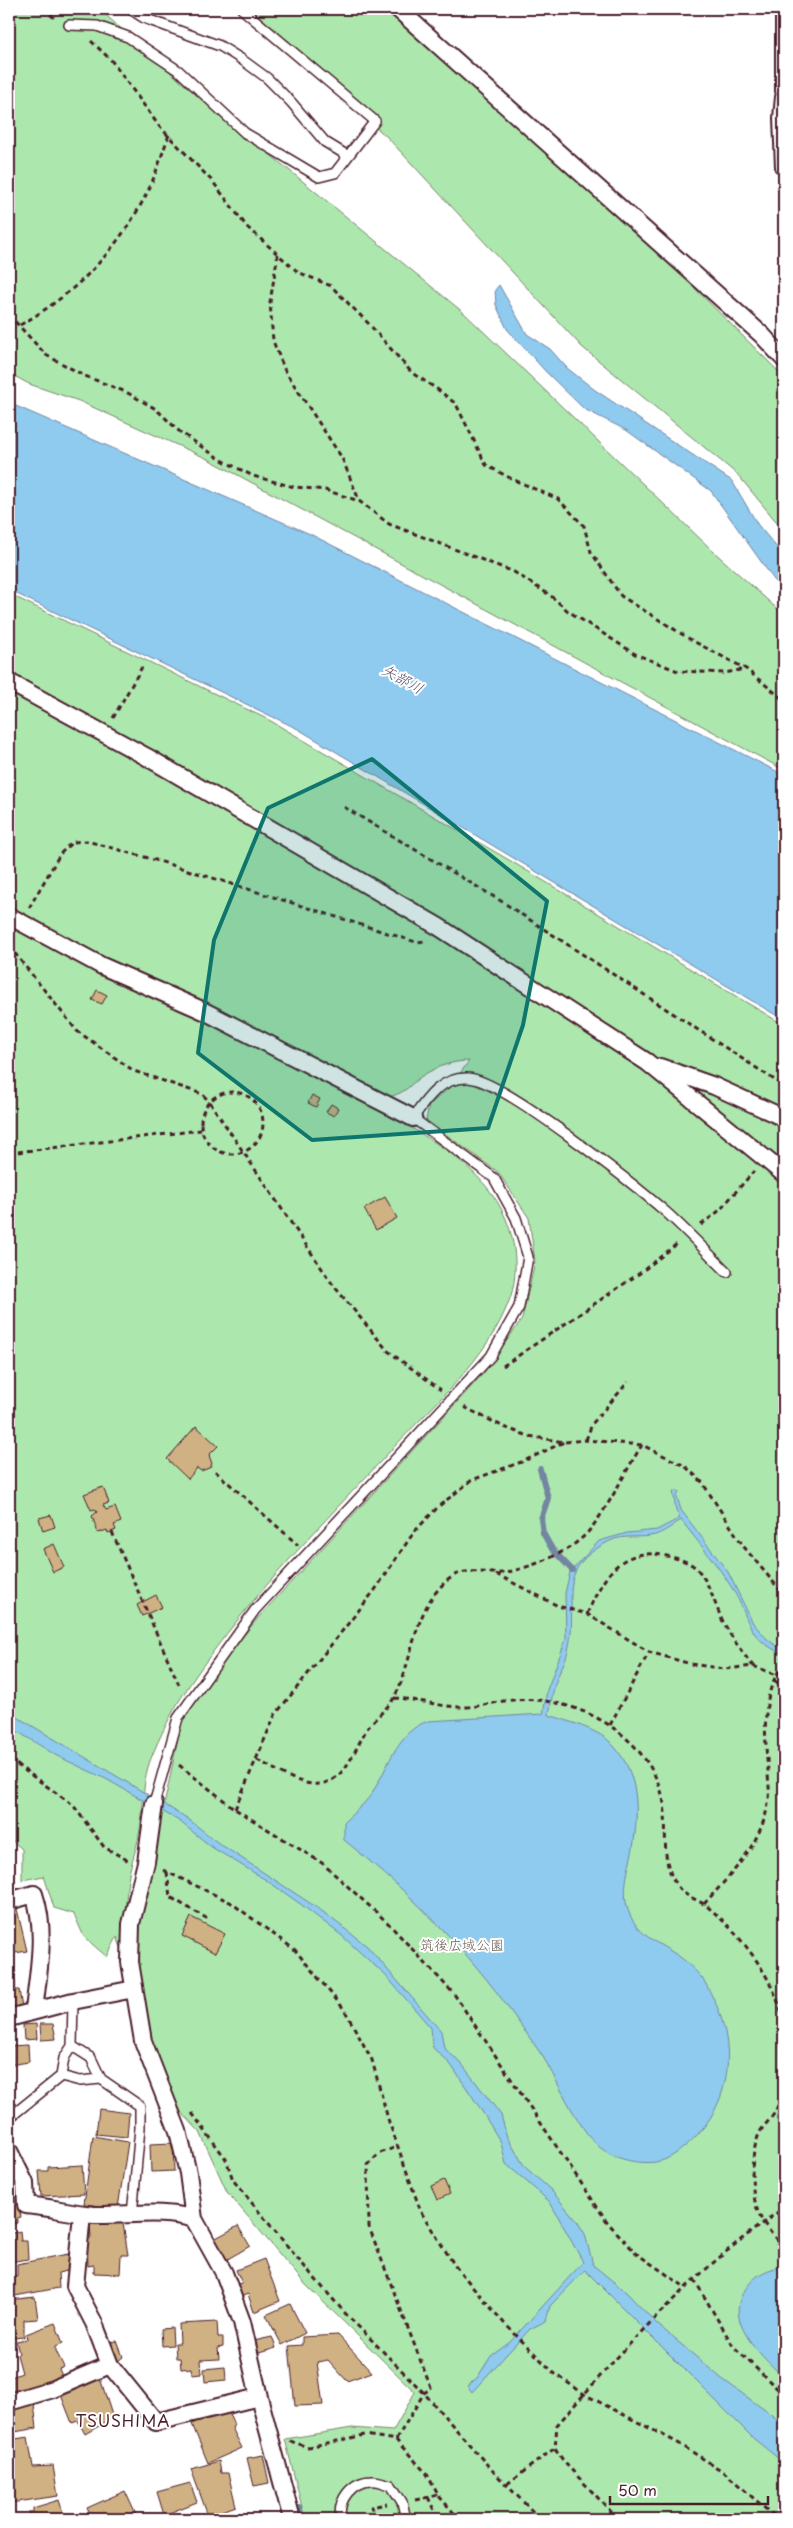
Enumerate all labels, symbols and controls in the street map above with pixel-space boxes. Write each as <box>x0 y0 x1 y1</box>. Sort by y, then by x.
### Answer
water label: 矢部川 <box>378 657 428 699</box>
park label: 筑後広域公園 <box>420 1934 504 1955</box>
district label: TSUSHIMA <box>75 2408 171 2432</box>
scale bar <box>610 2473 768 2505</box>
text: 50 m <box>618 2478 657 2501</box>

